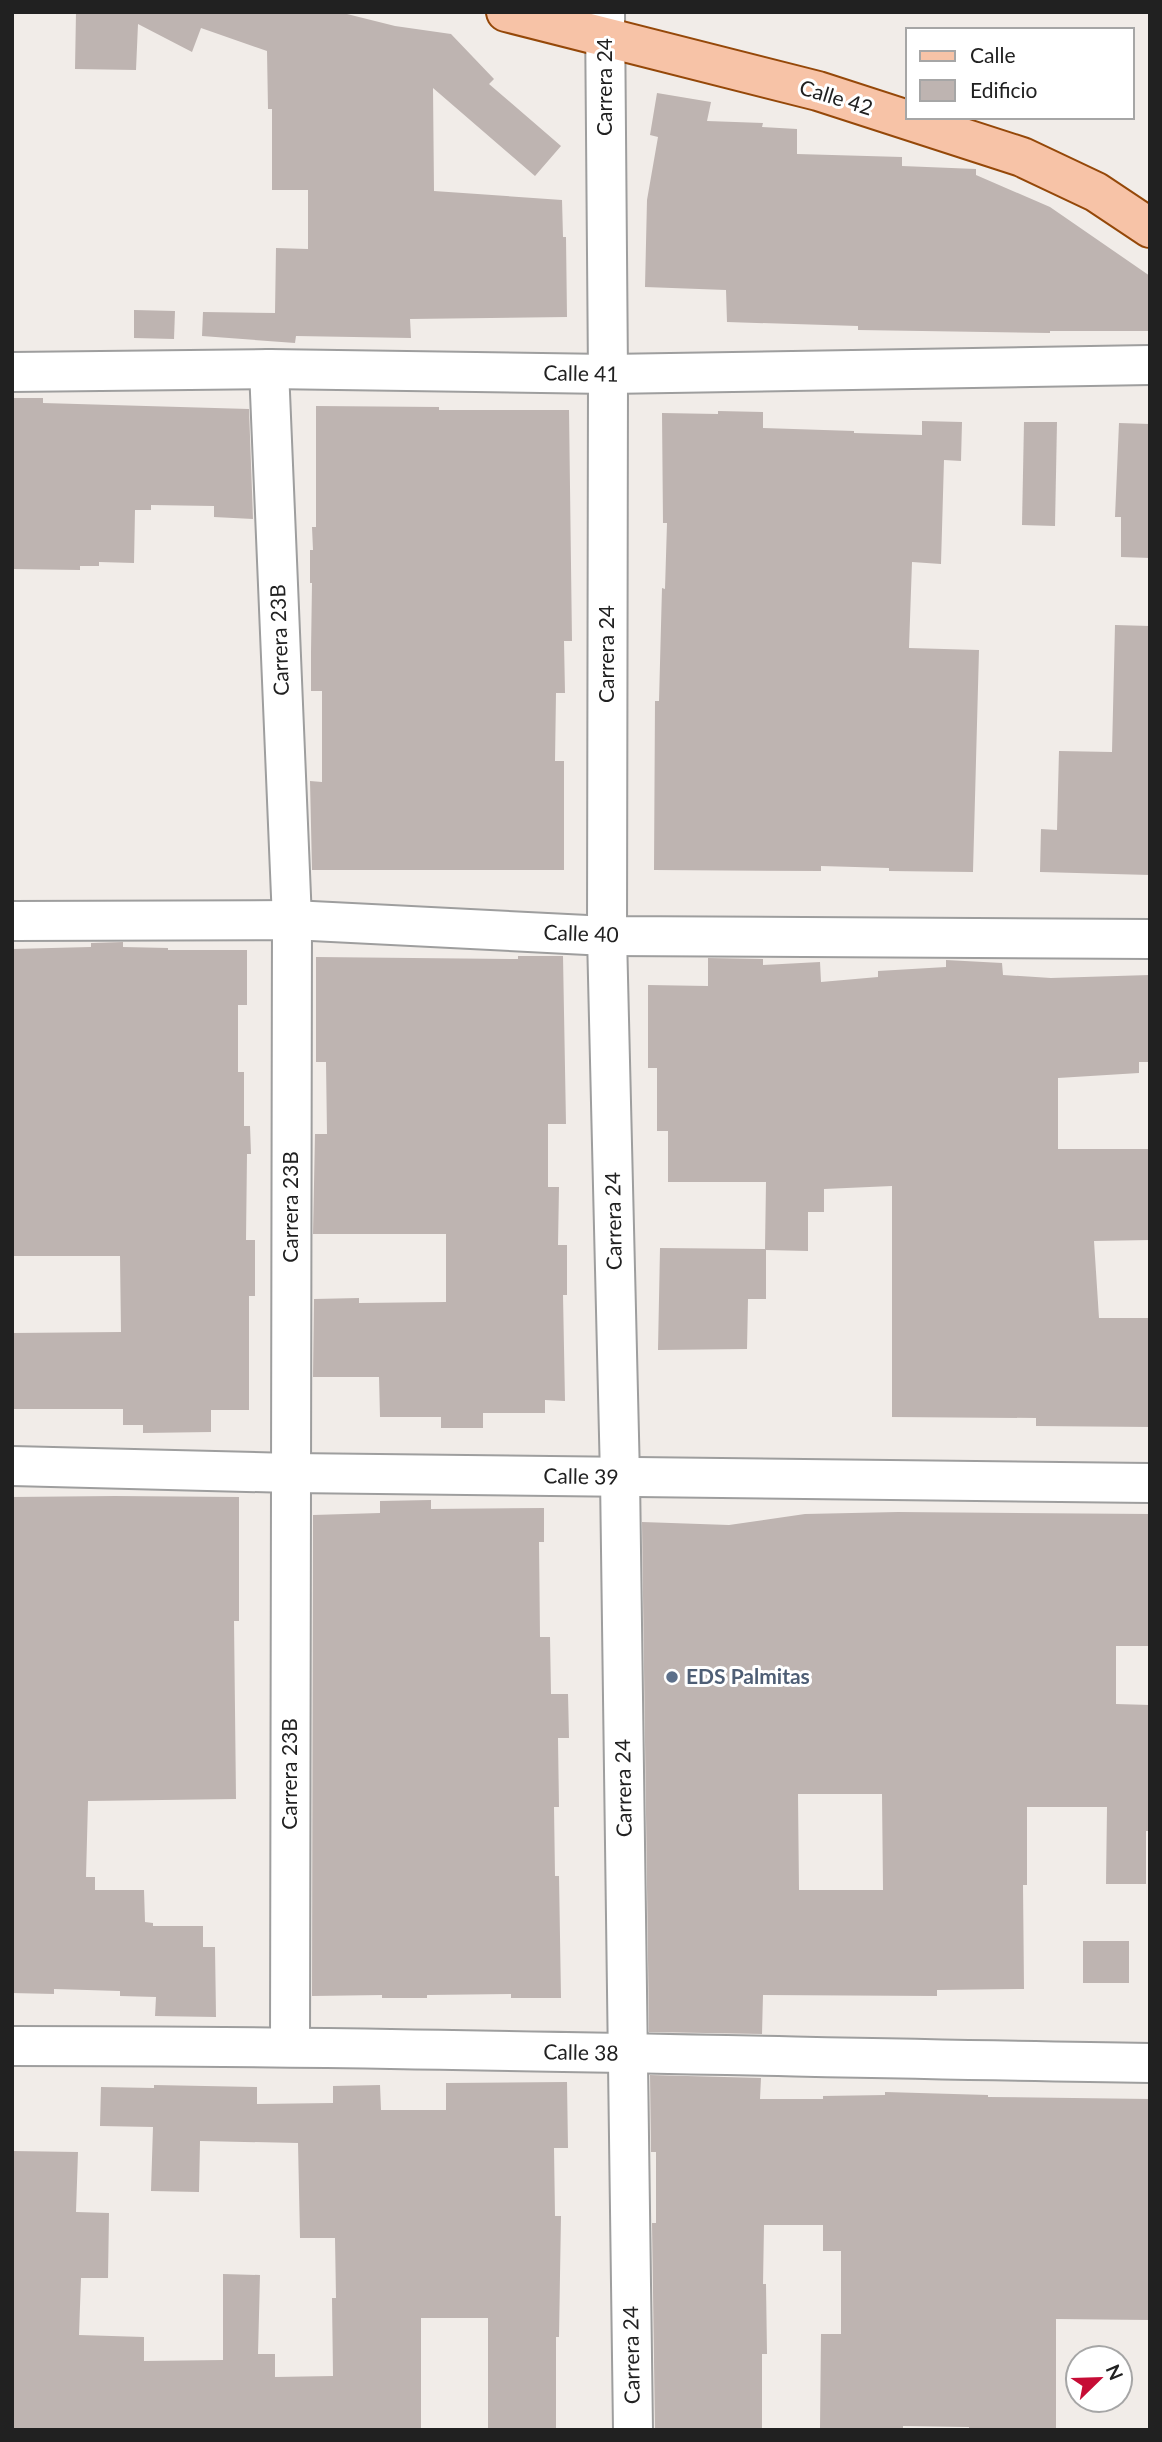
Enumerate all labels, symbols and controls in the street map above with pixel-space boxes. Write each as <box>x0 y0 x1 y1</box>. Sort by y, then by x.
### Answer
legend <box>906 28 1134 119</box>
street label: Carrera 24 <box>591 38 616 136</box>
text: Calle <box>970 42 1015 67</box>
street label: Calle 42 <box>797 74 876 120</box>
text: Edificio <box>970 77 1038 102</box>
street label: Calle 41 <box>543 359 619 386</box>
street label: Carrera 23B <box>264 584 293 696</box>
street label: Carrera 24 <box>593 605 618 703</box>
street label: Calle 40 <box>543 919 619 946</box>
street label: Carrera 23B <box>277 1151 302 1263</box>
street label: Carrera 24 <box>599 1172 626 1270</box>
street label: Calle 39 <box>543 1462 619 1489</box>
place label: EDS Palmitas <box>686 1663 810 1688</box>
marker: EDS Palmitas <box>664 1669 680 1685</box>
street label: Carrera 23B <box>276 1718 301 1830</box>
street label: Carrera 24 <box>609 1739 636 1837</box>
street label: Calle 38 <box>543 2038 619 2065</box>
street label: Carrera 24 <box>617 2306 644 2404</box>
north arrow <box>1064 2344 1134 2414</box>
text: N <box>1102 2361 1129 2383</box>

